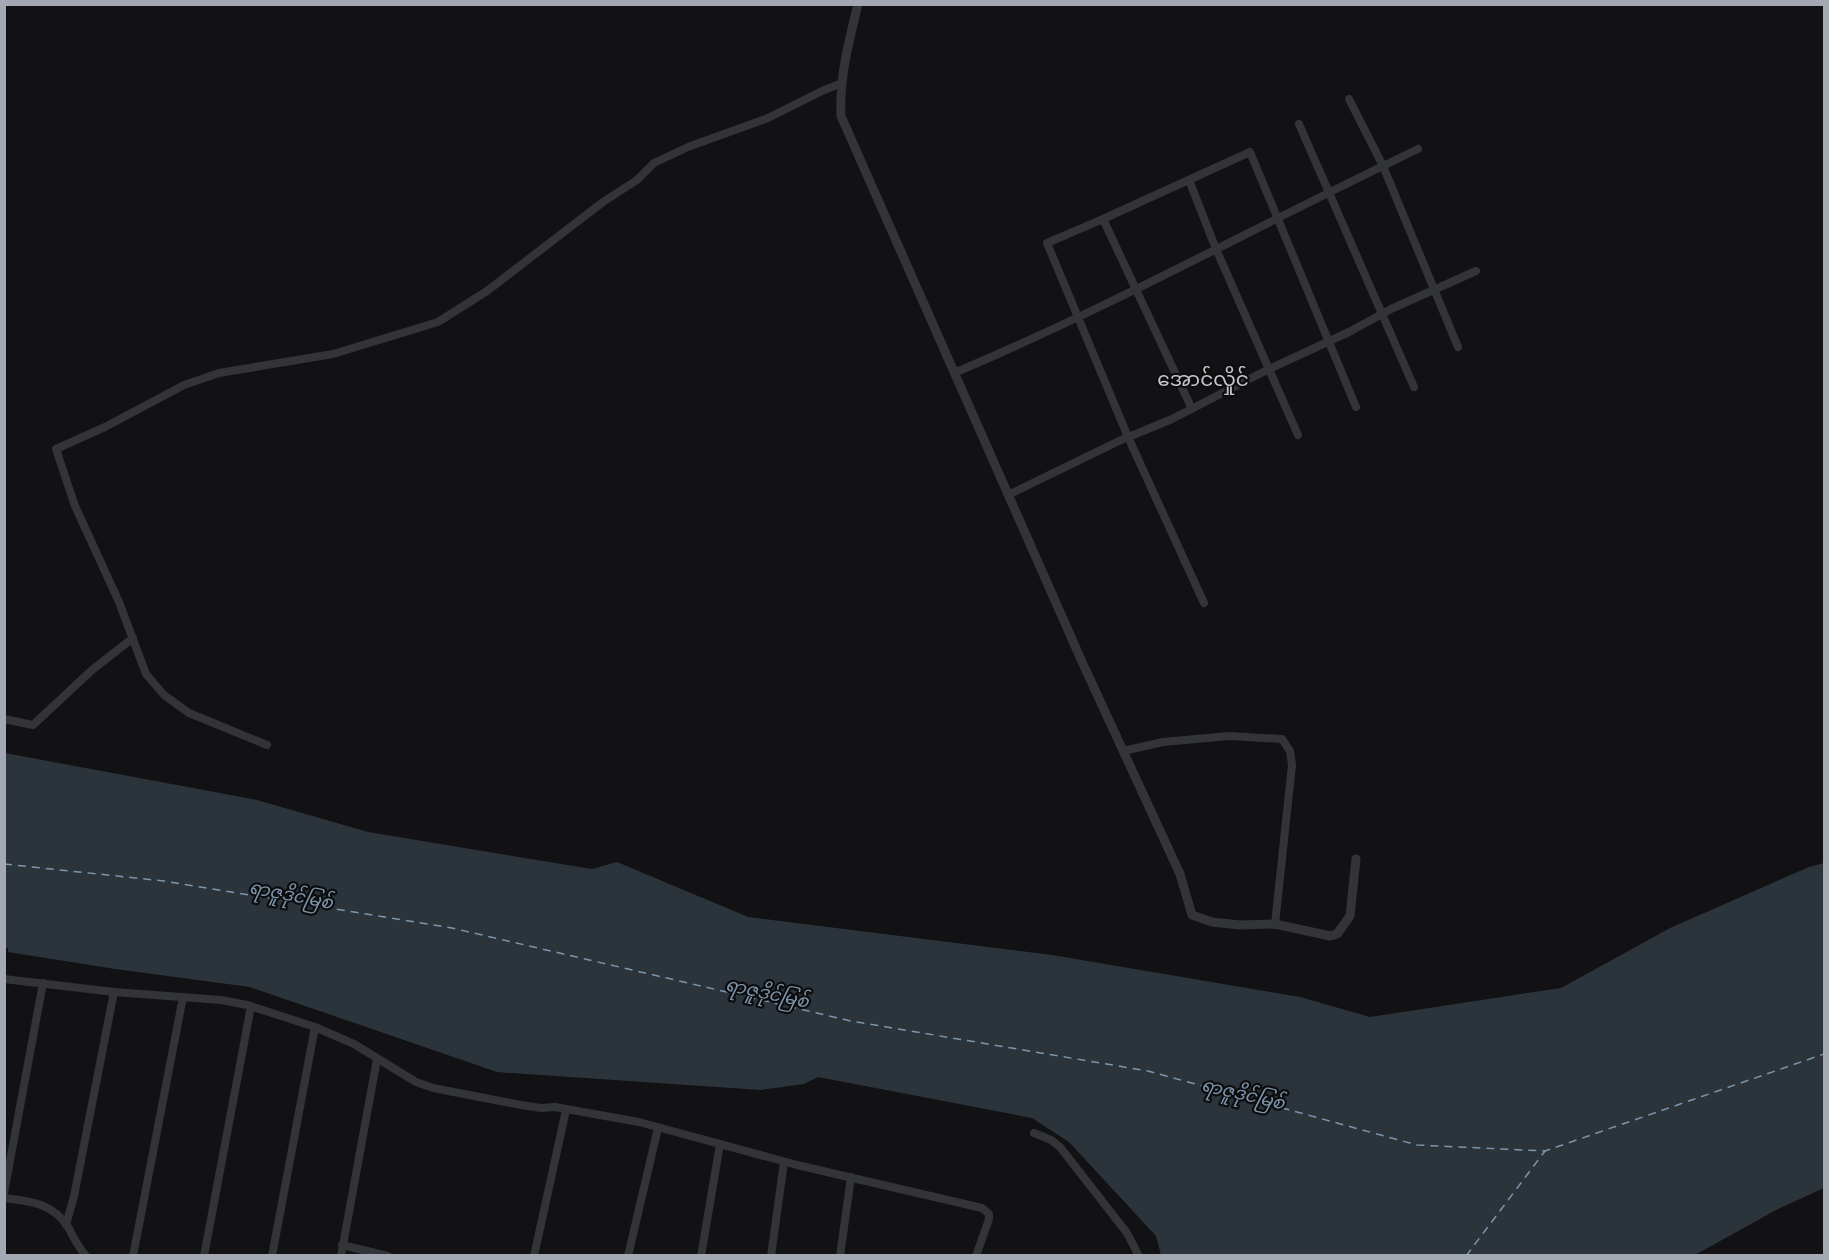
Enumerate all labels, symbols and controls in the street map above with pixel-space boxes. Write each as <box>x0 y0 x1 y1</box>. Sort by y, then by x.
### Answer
district label: အောင်လှိုင် <box>1157 365 1249 395</box>
water label: ရာဇူဒိုင်မြစ် <box>247 874 336 918</box>
water label: ရာဇူဒိုင်မြစ် <box>723 971 812 1017</box>
water label: ရာဇူဒိုင်မြစ် <box>1198 1072 1289 1118</box>

